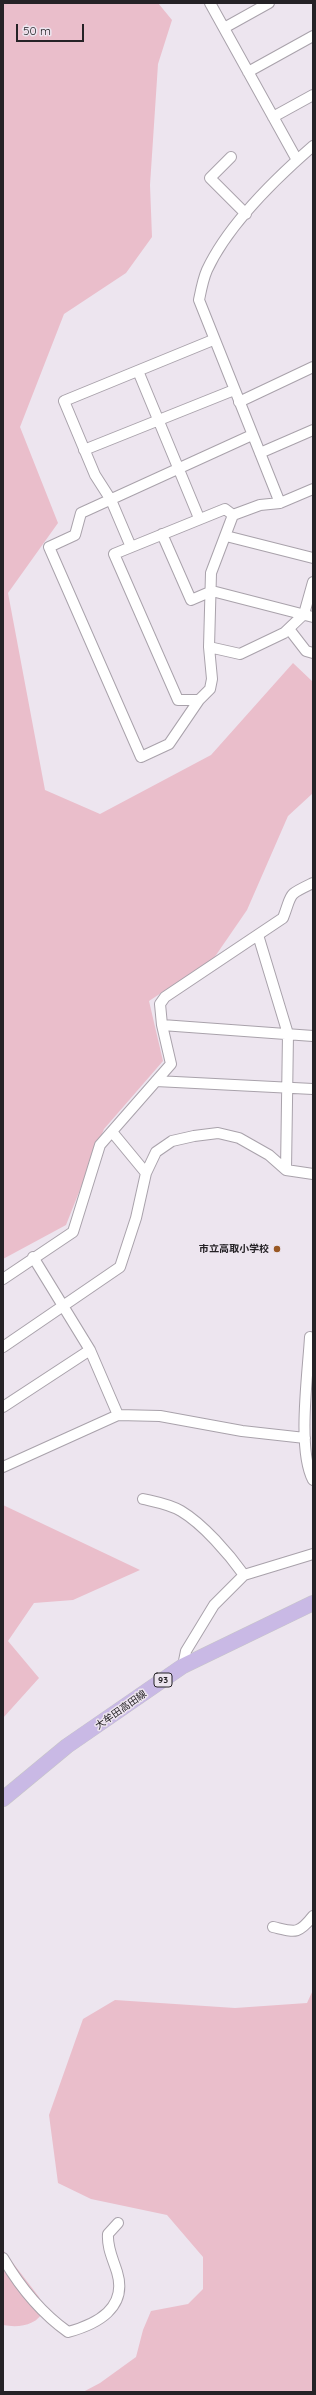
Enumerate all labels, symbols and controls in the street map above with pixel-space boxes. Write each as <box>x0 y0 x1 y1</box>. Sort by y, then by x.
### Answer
scale bar <box>18 16 86 42</box>
text: 50 m <box>23 23 51 38</box>
place label: 市立高取小学校 <box>199 1243 269 1255</box>
marker: 市立高取小学校 <box>272 1244 282 1254</box>
road number: 93 <box>154 1673 172 1687</box>
street label: 大牟田高田線 <box>93 1688 149 1732</box>

